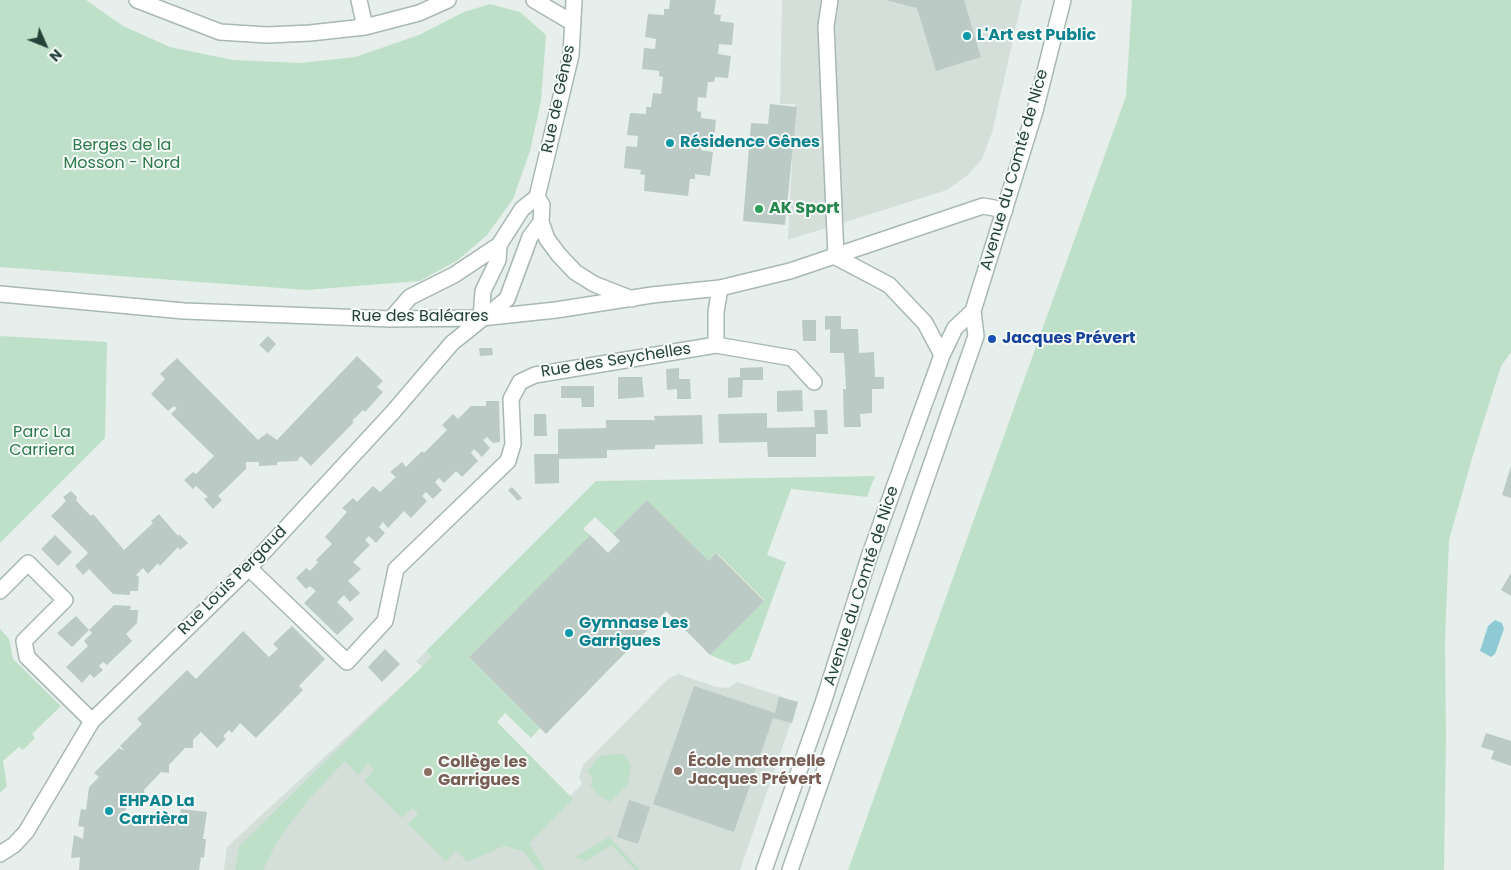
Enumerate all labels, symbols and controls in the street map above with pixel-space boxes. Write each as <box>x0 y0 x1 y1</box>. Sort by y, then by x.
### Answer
north arrow <box>20 20 70 70</box>
place label: L'Art est Public <box>977 26 1096 46</box>
marker: L'Art est Public <box>961 30 973 42</box>
street label: Rue de Gênes <box>538 43 580 155</box>
text: N <box>45 45 67 66</box>
street label: Avenue du Comté de Nice <box>977 67 1053 273</box>
place label: Résidence Gênes <box>680 133 820 153</box>
park label: Berges de la Mosson - Nord <box>64 136 180 174</box>
marker: Résidence Gênes <box>664 137 676 149</box>
place label: AK Sport <box>769 199 840 219</box>
marker: AK Sport <box>753 203 765 215</box>
street label: Rue des Baléares <box>351 307 489 327</box>
place label: Jacques Prévert <box>1002 329 1136 349</box>
marker: Jacques Prévert <box>986 333 998 345</box>
street label: Rue des Seychelles <box>540 340 692 382</box>
park label: Parc La Carriera <box>9 423 75 461</box>
street label: Avenue du Comté de Nice <box>821 484 903 688</box>
street label: Rue Louis Pergaud <box>175 523 291 639</box>
place label: Gymnase Les Garrigues <box>579 614 688 652</box>
marker: Gymnase Les Garrigues <box>563 627 575 639</box>
place label: École maternelle Jacques Prévert <box>688 752 825 790</box>
place label: Collège les Garrigues <box>438 753 527 791</box>
marker: École maternelle Jacques Prévert <box>672 765 684 777</box>
marker: Collège les Garrigues <box>422 766 434 778</box>
place label: EHPAD La Carrièra <box>119 792 195 830</box>
marker: EHPAD La Carrièra <box>103 805 115 817</box>

